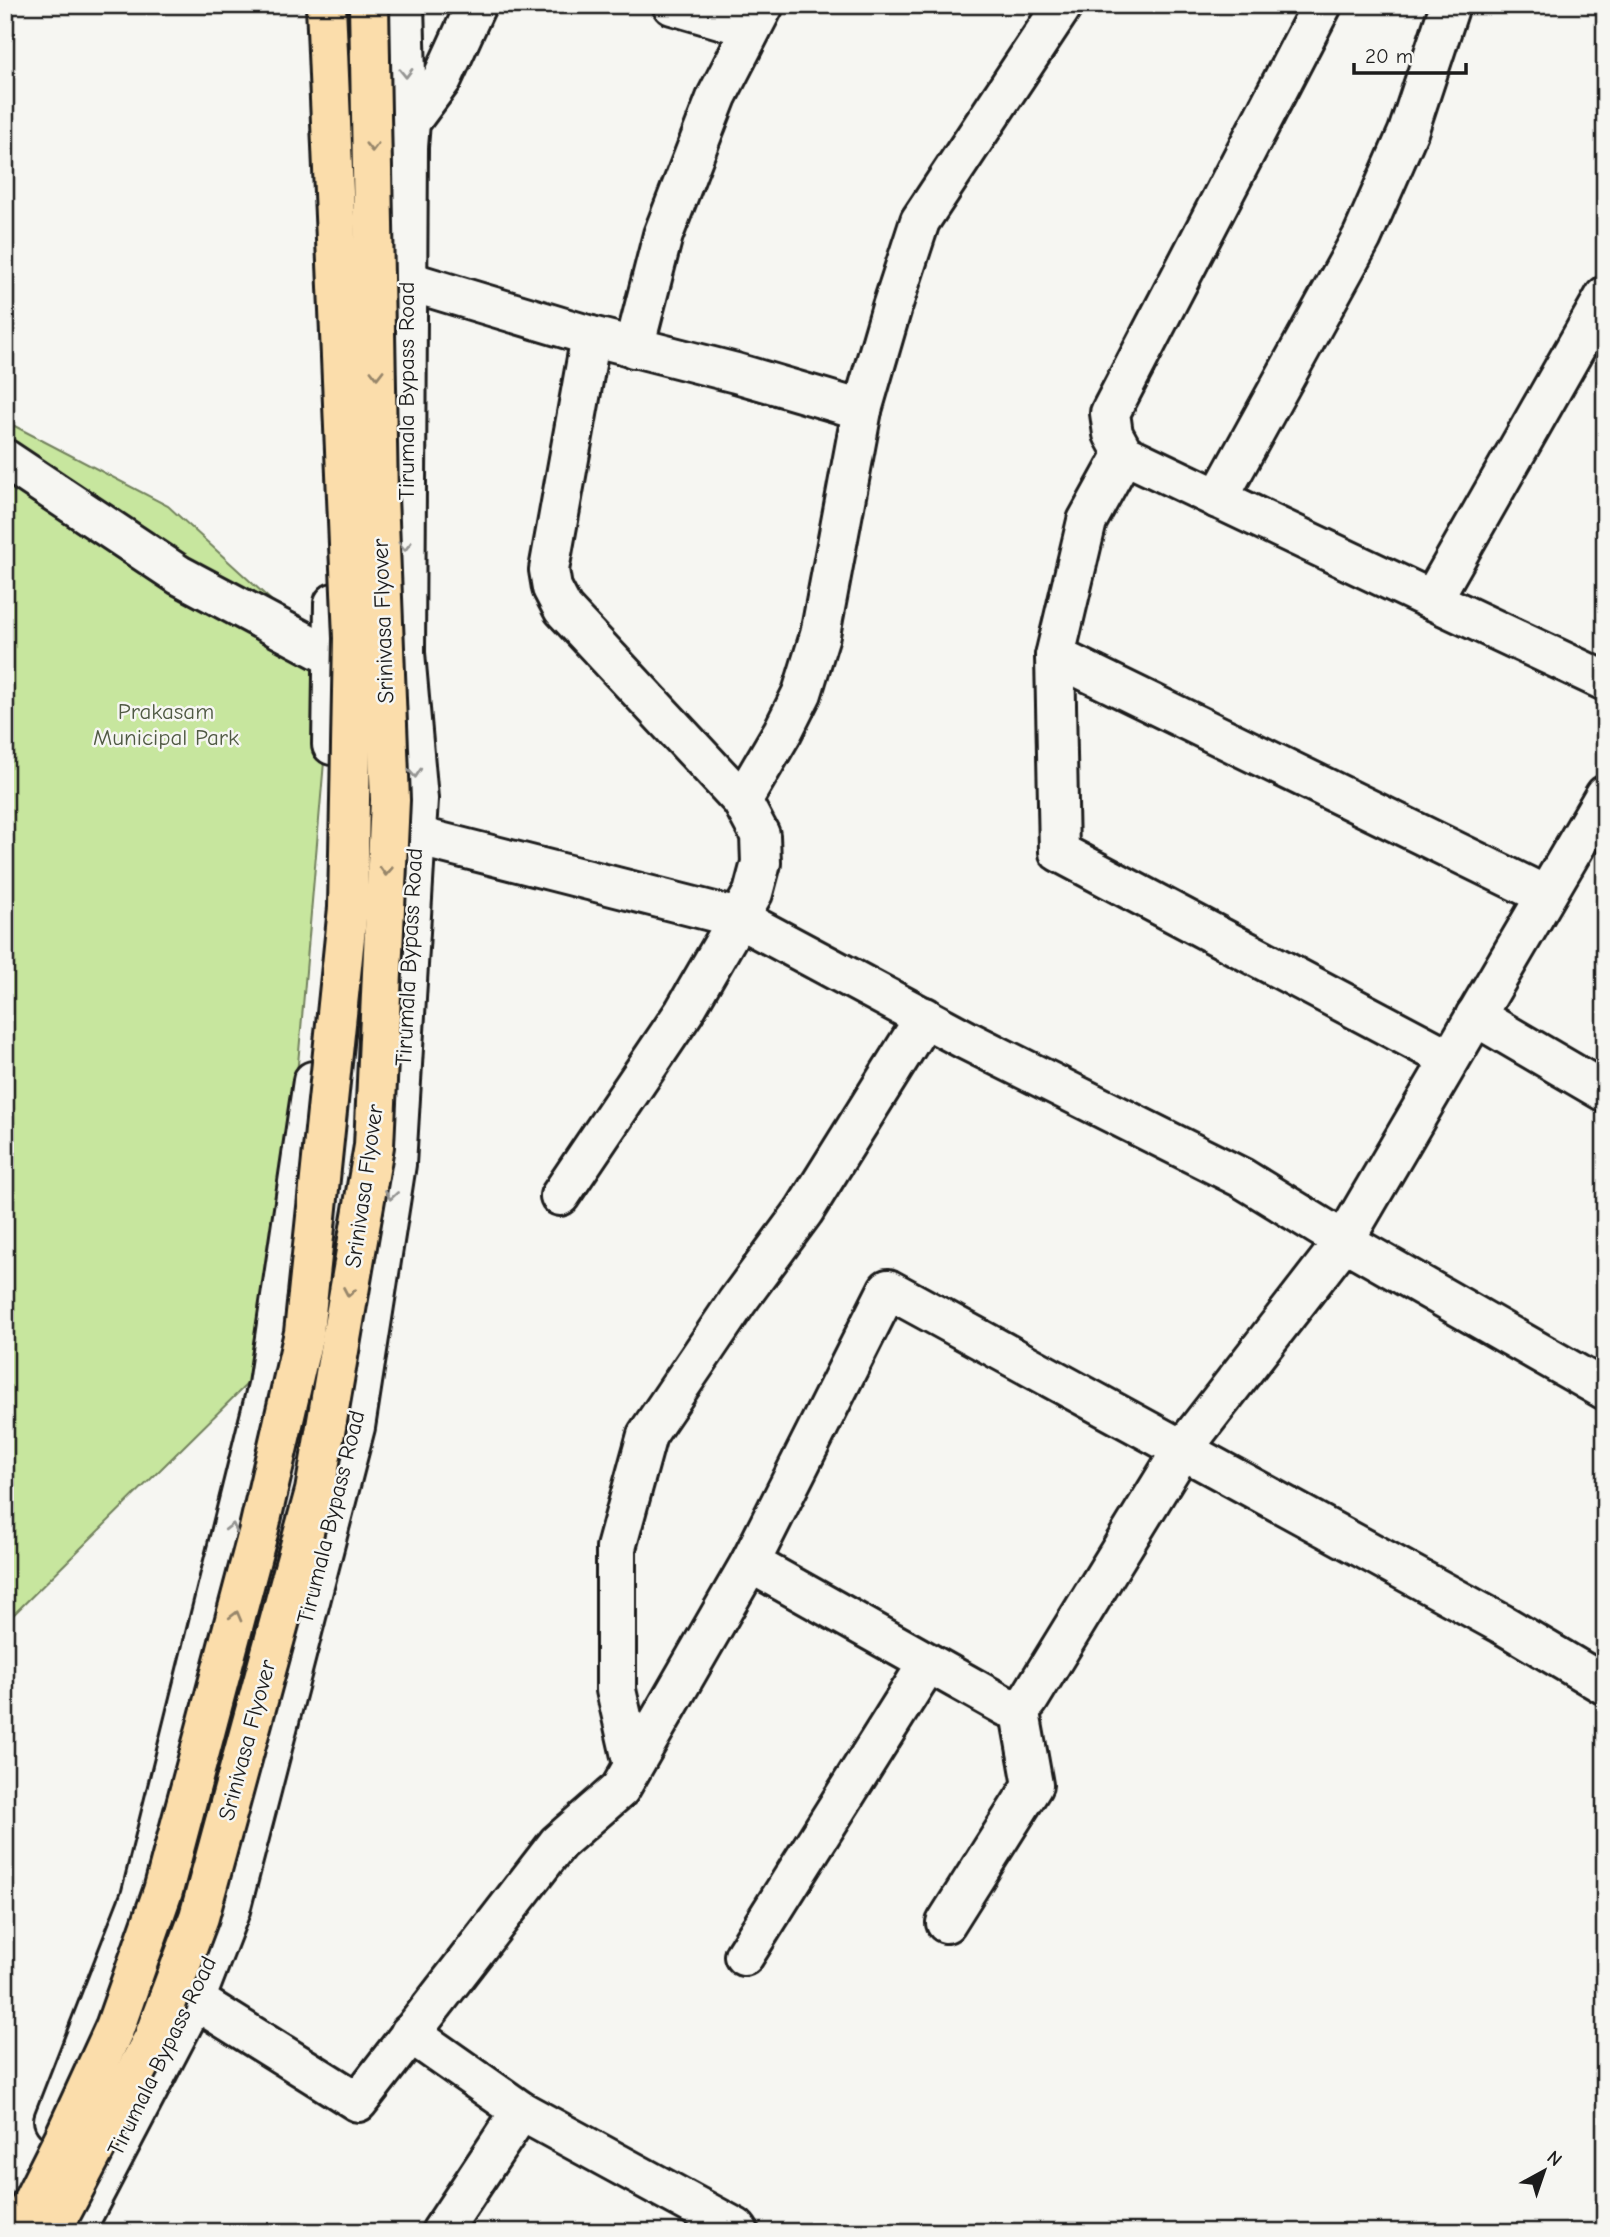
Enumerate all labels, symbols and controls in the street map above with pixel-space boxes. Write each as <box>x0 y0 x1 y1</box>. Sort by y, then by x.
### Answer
scale bar <box>1354 32 1466 76</box>
text: 20 m <box>1365 44 1413 68</box>
one-way arrow <box>398 69 414 79</box>
one-way arrow <box>364 142 380 153</box>
street label: Tirumala Bypass Road <box>393 282 420 500</box>
one-way arrow <box>369 370 385 380</box>
street label: Srinivasa Flyover <box>367 537 399 704</box>
one-way arrow <box>397 541 413 552</box>
park label: Prakasam Municipal Park <box>93 698 239 751</box>
one-way arrow <box>408 767 423 779</box>
street label: Tirumala Bypass Road <box>390 847 428 1067</box>
one-way arrow <box>379 866 394 877</box>
street label: Srinivasa Flyover <box>339 1102 389 1270</box>
one-way arrow <box>384 1189 399 1201</box>
one-way arrow <box>342 1286 357 1298</box>
street label: Tirumala Bypass Road <box>291 1408 371 1626</box>
one-way arrow <box>224 1522 238 1534</box>
one-way arrow <box>228 1610 242 1622</box>
street label: Srinivasa Flyover <box>213 1656 282 1823</box>
street label: Tirumala Bypass Road <box>102 1952 222 2160</box>
north arrow <box>1508 2136 1578 2206</box>
text: N <box>1542 2146 1566 2171</box>

